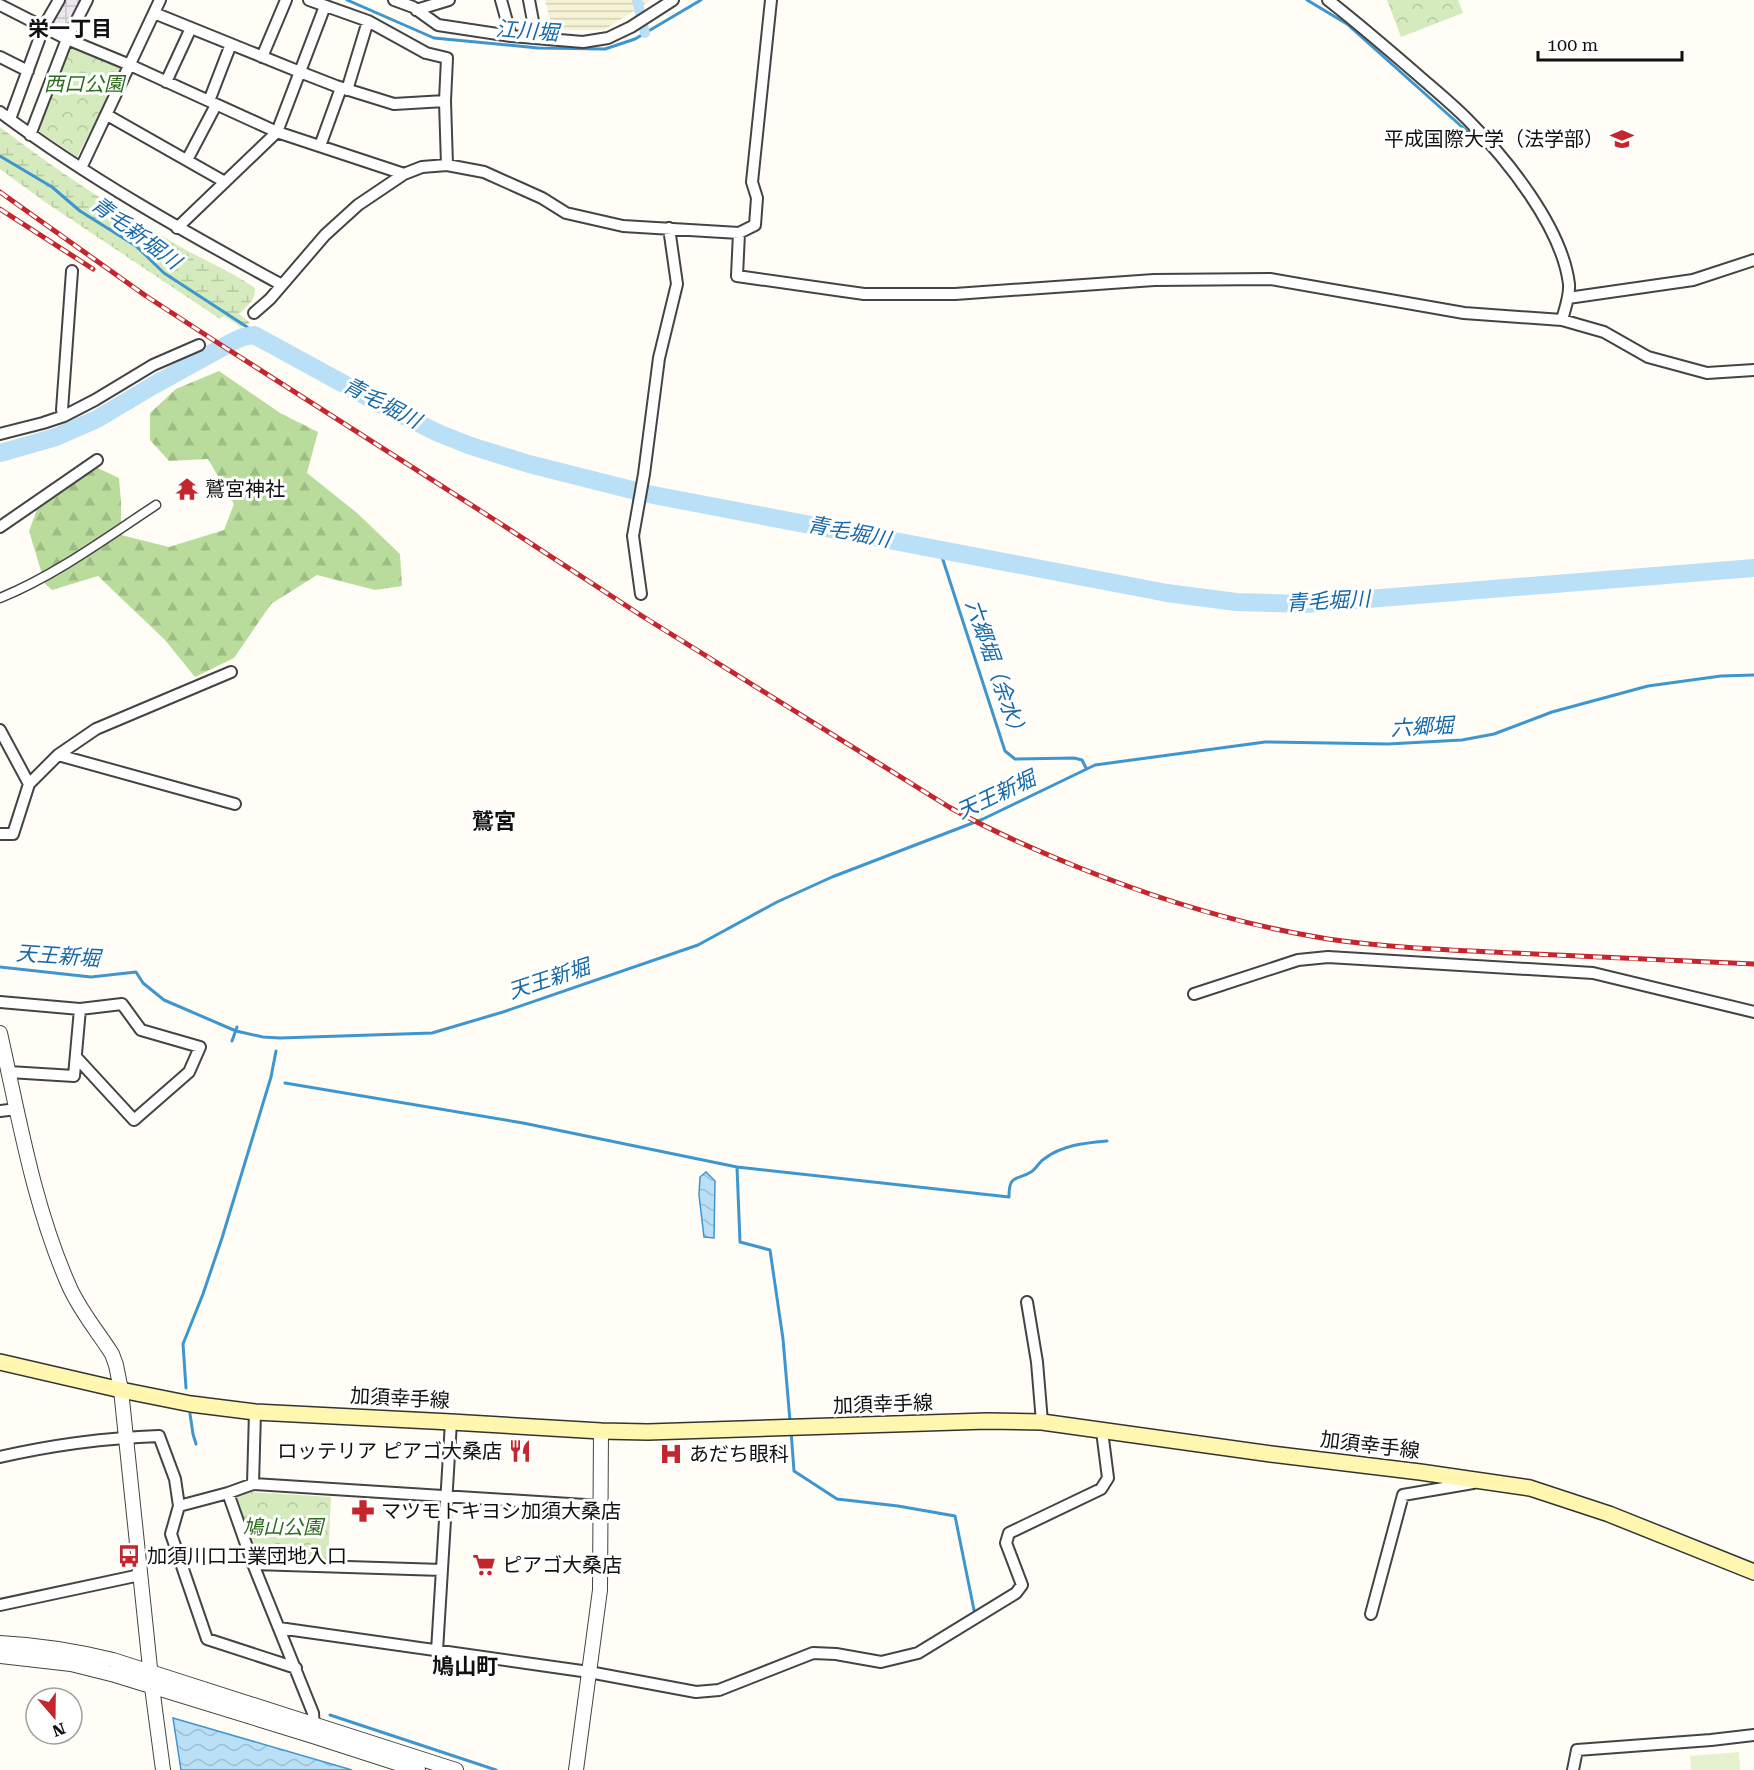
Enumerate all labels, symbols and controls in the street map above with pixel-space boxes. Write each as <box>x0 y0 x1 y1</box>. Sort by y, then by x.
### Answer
district label: 栄一丁目 <box>28 17 112 41</box>
water label: 江川堀 <box>495 17 562 45</box>
scale bar <box>1538 24 1682 62</box>
text: 100 m <box>1547 34 1598 55</box>
park label: 西口公園 <box>44 72 127 96</box>
school or university icon: 平成国際大学（法学部） <box>1609 126 1635 152</box>
place label: 平成国際大学（法学部） <box>1384 127 1604 151</box>
water label: 青毛新堀川 <box>87 192 187 275</box>
water label: 青毛堀川 <box>339 373 426 434</box>
temple icon: 鷲宮神社 <box>174 476 200 502</box>
place label: 鷲宮神社 <box>205 477 285 501</box>
water label: 青毛堀川 <box>805 512 894 552</box>
water label: 青毛堀川 <box>1285 587 1373 615</box>
water label: 六郷堀（余水） <box>961 597 1031 743</box>
water label: 六郷堀 <box>1390 713 1457 741</box>
water label: 天王新堀 <box>953 765 1042 824</box>
district label: 鷲宮 <box>472 809 516 834</box>
water label: 天王新堀 <box>15 941 104 971</box>
water label: 天王新堀 <box>505 954 596 1003</box>
street label: 加須幸手線 <box>349 1383 451 1413</box>
street label: 加須幸手線 <box>833 1390 933 1418</box>
street label: 加須幸手線 <box>1319 1427 1421 1463</box>
restaurant icon: ロッテリア ピアゴ大桑店 <box>507 1438 533 1464</box>
place label: ロッテリア ピアゴ大桑店 <box>277 1439 502 1463</box>
hospital icon: あだち眼科 <box>658 1441 684 1467</box>
place label: あだち眼科 <box>689 1442 789 1466</box>
pharmacy icon: マツモトキヨシ加須大桑店 <box>350 1498 376 1524</box>
place label: マツモトキヨシ加須大桑店 <box>381 1499 621 1523</box>
park label: 鳩山公園 <box>243 1515 326 1539</box>
bus stop icon: 加須川口工業団地入口 <box>116 1543 142 1569</box>
place label: 加須川口工業団地入口 <box>147 1544 347 1568</box>
supermarket icon: ピアゴ大桑店 <box>471 1552 497 1578</box>
place label: ピアゴ大桑店 <box>502 1553 622 1577</box>
district label: 鳩山町 <box>432 1654 498 1679</box>
north arrow <box>24 1686 84 1746</box>
text: N <box>50 1719 68 1741</box>

